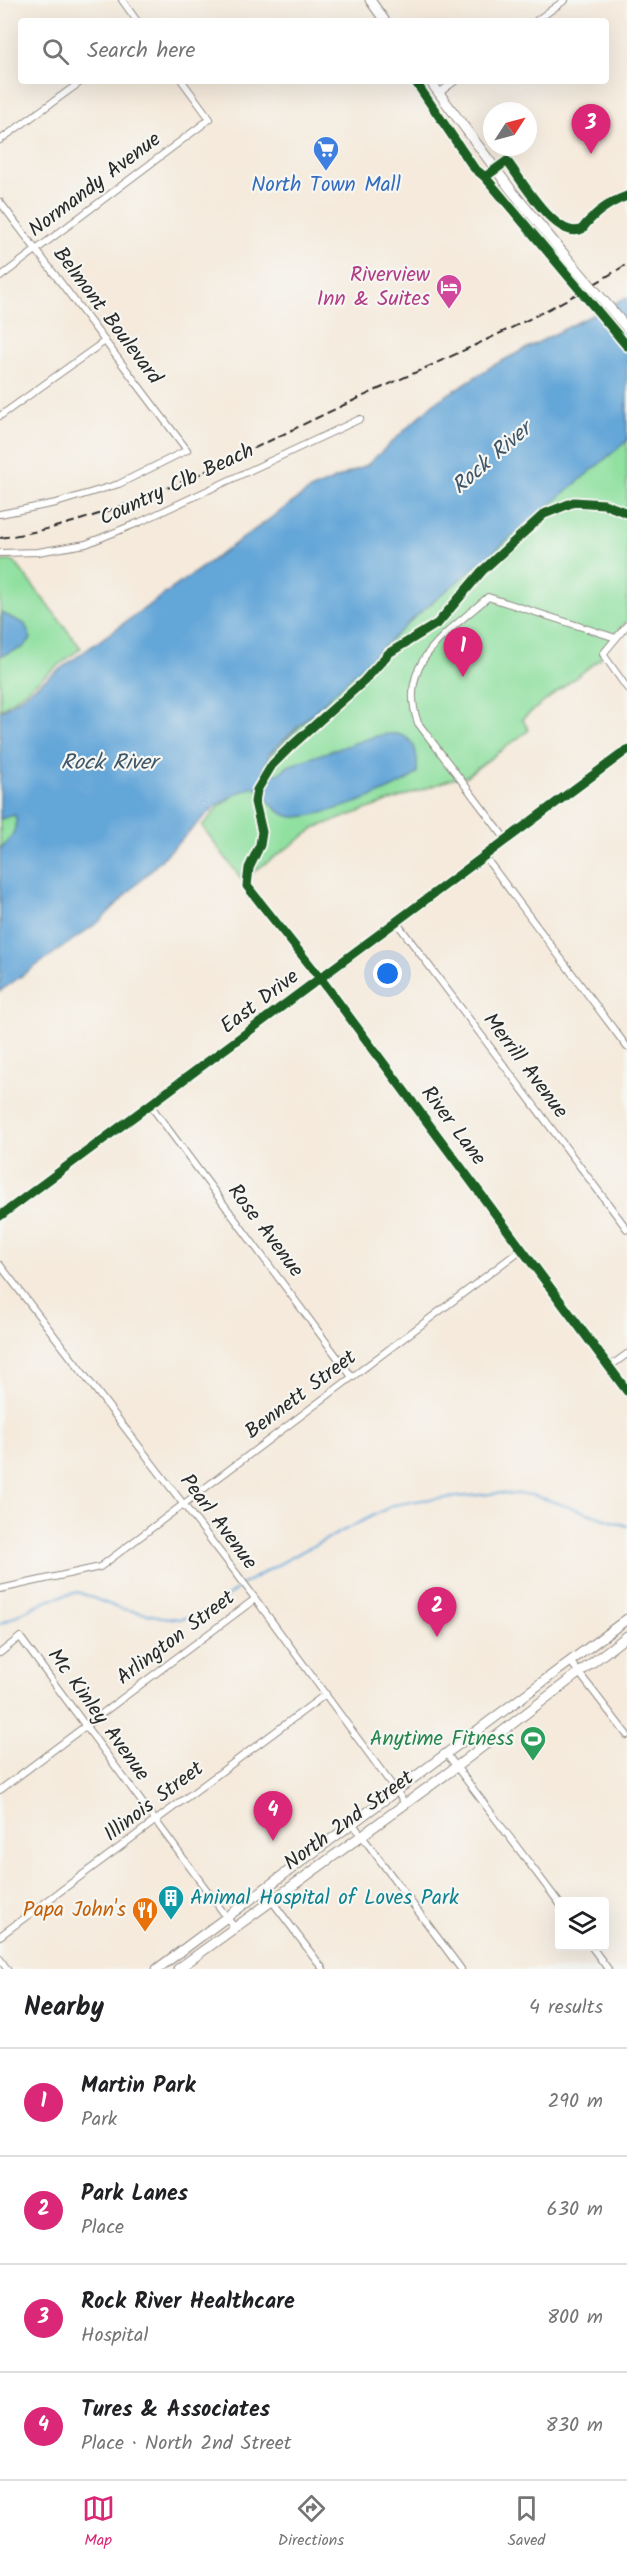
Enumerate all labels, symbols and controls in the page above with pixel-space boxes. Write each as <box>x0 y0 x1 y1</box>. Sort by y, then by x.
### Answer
search box <box>18 18 609 84</box>
text: Search here <box>87 34 195 69</box>
icon: search <box>39 35 72 68</box>
north arrow <box>483 102 537 156</box>
pin: 3 <box>572 104 610 154</box>
street label: Normandy Avenue <box>22 124 169 246</box>
supermarket icon: North Town Mall <box>311 134 341 172</box>
place label: North Town Mall <box>251 169 401 202</box>
street label: Belmont Boulevard <box>44 240 170 392</box>
place label: Riverview Inn & Suites <box>317 259 431 316</box>
hotel icon: Riverview Inn & Suites <box>434 272 464 310</box>
water label: Rock River <box>444 411 543 504</box>
street label: Country Clb Beach <box>94 435 260 535</box>
pin: 1 <box>444 628 482 677</box>
water label: Rock River <box>61 746 162 781</box>
your location <box>373 959 402 988</box>
street label: East Drive <box>214 961 307 1043</box>
street label: Merrill Avenue <box>474 1006 576 1126</box>
street label: River Lane <box>412 1079 494 1173</box>
street label: Rose Avenue <box>219 1177 312 1285</box>
street label: Bennett Street <box>238 1341 365 1448</box>
street label: Pearl Avenue <box>171 1467 266 1578</box>
street label: Arlington Street <box>110 1582 243 1694</box>
pin: 2 <box>418 1588 456 1637</box>
street label: Mc Kinley Avenue <box>38 1642 158 1789</box>
place label: Anytime Fitness <box>370 1723 514 1756</box>
sports icon: Anytime Fitness <box>518 1724 548 1762</box>
street label: Illinois Street <box>97 1753 212 1851</box>
street label: North 2nd Street <box>277 1762 422 1880</box>
pin: 4 <box>254 1792 292 1841</box>
place label: Animal Hospital of Loves Park <box>190 1882 459 1915</box>
building icon: Animal Hospital of Loves Park <box>156 1883 186 1921</box>
place label: Papa John's <box>23 1894 126 1927</box>
restaurant icon: Papa John's <box>130 1895 160 1933</box>
map controls <box>555 1897 609 1951</box>
button: layers <box>555 1897 609 1951</box>
text: Nearby <box>24 1987 104 2029</box>
text: 4 results <box>529 1992 603 2024</box>
text: Martin Park <box>81 2069 195 2104</box>
text: 1 <box>40 2086 47 2118</box>
text: 290 m <box>548 2086 603 2118</box>
text: Park <box>81 2104 117 2136</box>
text: Park Lanes <box>81 2177 188 2212</box>
text: 2 <box>38 2194 49 2226</box>
text: 630 m <box>547 2194 603 2226</box>
text: Place <box>81 2212 124 2244</box>
text: Rock River Healthcare <box>81 2285 295 2320</box>
text: 3 <box>38 2302 49 2334</box>
text: 800 m <box>547 2302 603 2334</box>
text: Hospital <box>81 2320 148 2352</box>
text: Tures & Associates <box>81 2393 270 2428</box>
text: 4 <box>38 2410 49 2442</box>
text: 830 m <box>546 2410 603 2442</box>
text: Place · North 2nd Street <box>81 2428 292 2460</box>
tab: Map <box>82 2492 115 2553</box>
tab: Directions <box>278 2492 344 2553</box>
tab: Saved <box>507 2492 545 2553</box>

